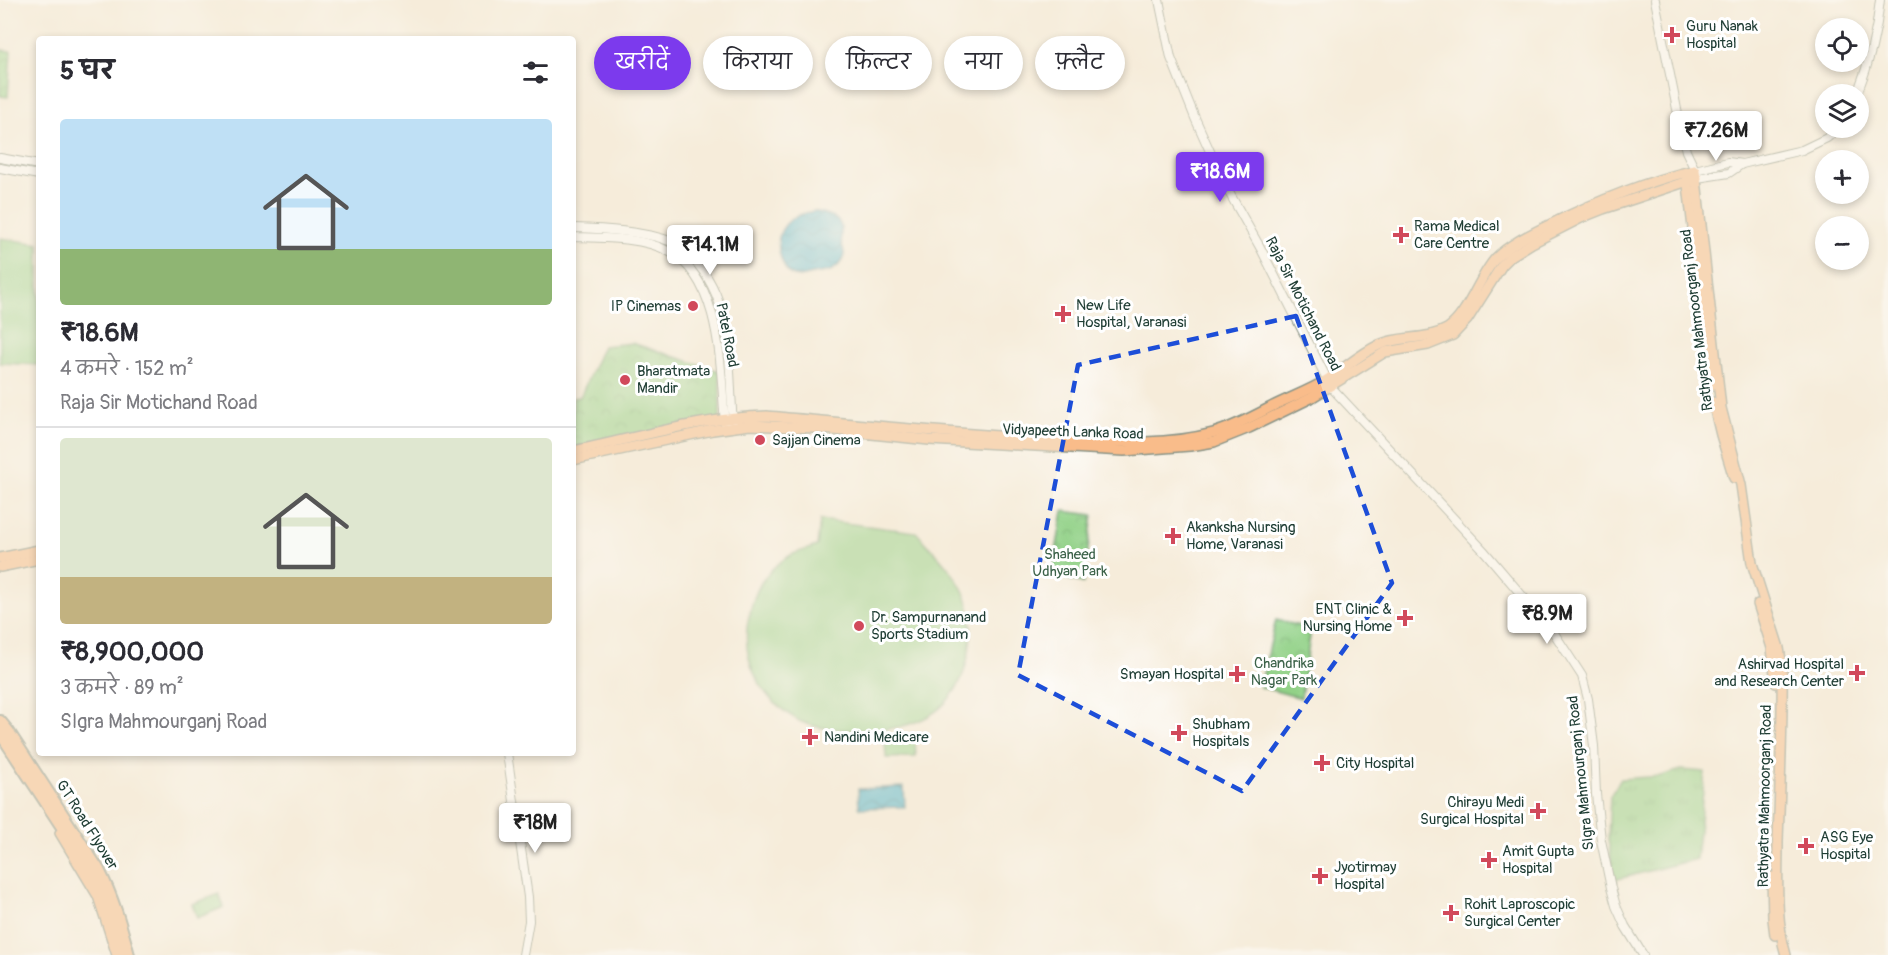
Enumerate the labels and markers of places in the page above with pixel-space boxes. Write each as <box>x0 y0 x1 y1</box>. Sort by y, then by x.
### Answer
place label: Guru Nanak Hospital <box>1686 17 1759 53</box>
marker: Guru Nanak Hospital <box>1663 26 1681 44</box>
pin: ₹7.26M <box>1667 111 1765 162</box>
pin: ₹18.6M <box>1171 152 1269 203</box>
place label: Rama Medical Care Centre <box>1414 217 1500 253</box>
pin: ₹14.1M <box>661 225 759 276</box>
marker: Rama Medical Care Centre <box>1392 226 1410 244</box>
place label: New Life Hospital, Varanasi <box>1076 296 1187 332</box>
place label: IP Cinemas <box>611 297 681 316</box>
marker: IP Cinemas <box>686 299 700 313</box>
marker: New Life Hospital, Varanasi <box>1054 305 1072 323</box>
place label: Bharatmata Mandir <box>637 362 710 398</box>
marker: Bharatmata Mandir <box>618 373 632 387</box>
place label: Sajjan Cinema <box>772 431 861 450</box>
marker: Sajjan Cinema <box>753 433 767 447</box>
place label: Akanksha Nursing Home, Varanasi <box>1186 518 1296 554</box>
marker: Akanksha Nursing Home, Varanasi <box>1164 527 1182 545</box>
pin: ₹8.9M <box>1505 594 1589 645</box>
place label: ENT Clinic & Nursing Home <box>1303 600 1393 636</box>
place label: Dr. Sampurnanand Sports Stadium <box>871 608 986 644</box>
marker: ENT Clinic & Nursing Home <box>1396 609 1414 627</box>
marker: Dr. Sampurnanand Sports Stadium <box>852 619 866 633</box>
place label: Ashirvad Hospital and Research Center <box>1714 655 1845 691</box>
marker: Ashirvad Hospital and Research Center <box>1848 664 1866 682</box>
place label: Smayan Hospital <box>1120 665 1224 684</box>
marker: Smayan Hospital <box>1228 665 1246 683</box>
place label: Shubham Hospitals <box>1192 715 1250 751</box>
marker: Shubham Hospitals <box>1170 724 1188 742</box>
marker: Nandini Medicare <box>801 728 819 746</box>
place label: Nandini Medicare <box>824 728 929 747</box>
marker: City Hospital <box>1313 754 1331 772</box>
place label: City Hospital <box>1336 754 1414 773</box>
place label: Chirayu Medi Surgical Hospital <box>1420 793 1524 829</box>
marker: Chirayu Medi Surgical Hospital <box>1529 802 1547 820</box>
pin: ₹18M <box>499 803 571 854</box>
place label: ASG Eye Hospital <box>1820 828 1874 864</box>
marker: ASG Eye Hospital <box>1797 837 1815 855</box>
place label: Amit Gupta Hospital <box>1502 842 1574 878</box>
marker: Amit Gupta Hospital <box>1480 851 1498 869</box>
place label: Jyotirmay Hospital <box>1334 858 1397 894</box>
marker: Jyotirmay Hospital <box>1311 867 1329 885</box>
place label: Rohit Laproscopic Surgical Center <box>1464 895 1576 931</box>
marker: Rohit Laproscopic Surgical Center <box>1442 904 1460 922</box>

